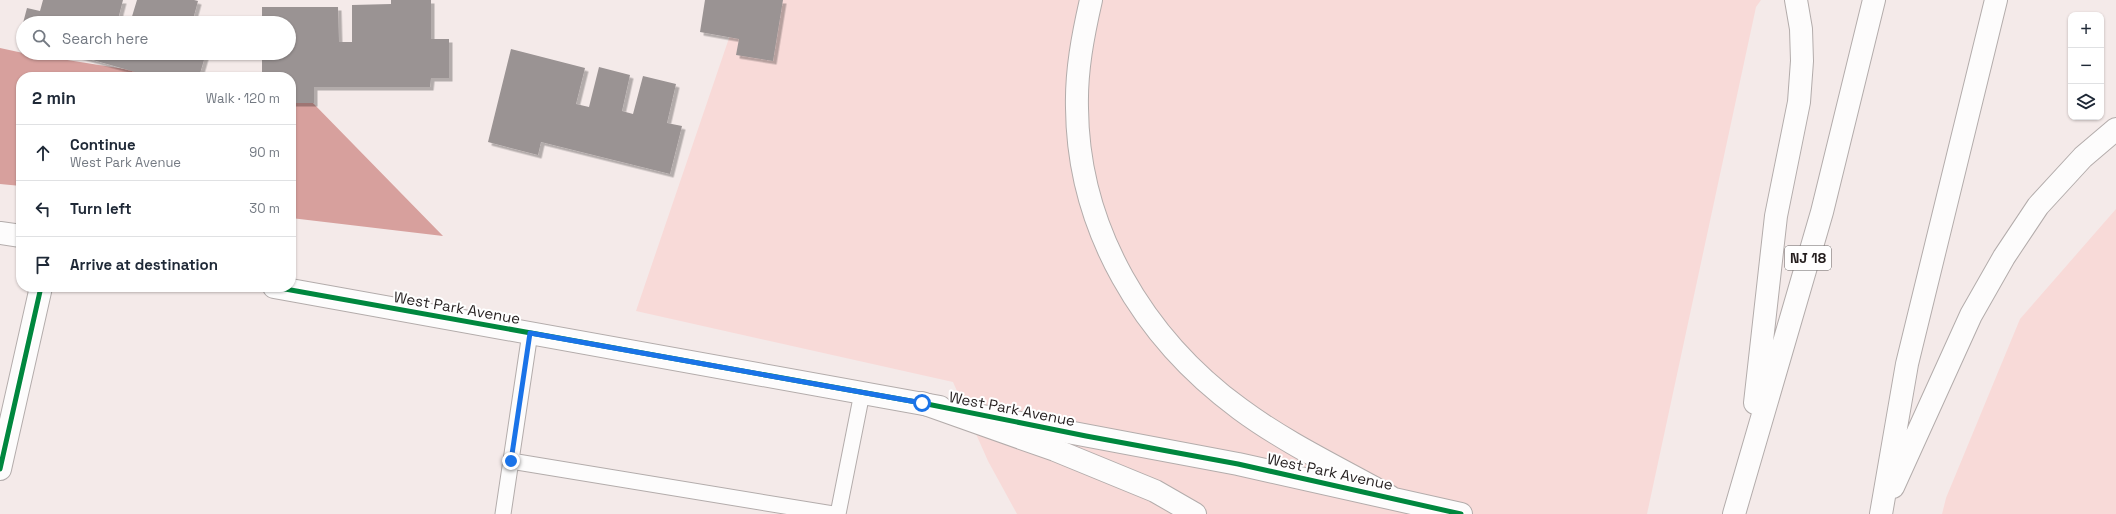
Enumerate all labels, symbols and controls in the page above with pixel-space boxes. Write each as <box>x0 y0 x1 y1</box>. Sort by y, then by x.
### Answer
map controls <box>2068 12 2104 120</box>
button: + <box>2068 12 2104 48</box>
search box <box>16 16 296 60</box>
icon: search <box>30 27 52 49</box>
text: Search here <box>62 29 148 48</box>
button: − <box>2068 48 2104 84</box>
button: layers <box>2068 84 2104 120</box>
text: 2 min <box>32 87 76 109</box>
text: Walk · 120 m <box>206 90 280 107</box>
text: Continue <box>70 135 136 154</box>
icon: ahead <box>32 142 54 164</box>
text: 90 m <box>249 144 280 161</box>
text: West Park Avenue <box>70 154 181 171</box>
icon: left <box>32 198 54 220</box>
text: Turn left <box>70 199 132 218</box>
text: 30 m <box>249 200 280 217</box>
road number: NJ 18 <box>1785 246 1831 270</box>
icon: arrive <box>32 254 54 276</box>
text: Arrive at destination <box>70 255 218 274</box>
street label: West Park Avenue <box>392 287 522 328</box>
street label: West Park Avenue <box>947 387 1077 430</box>
route start <box>913 394 931 412</box>
street label: West Park Avenue <box>1265 449 1395 494</box>
route end <box>502 452 520 470</box>

